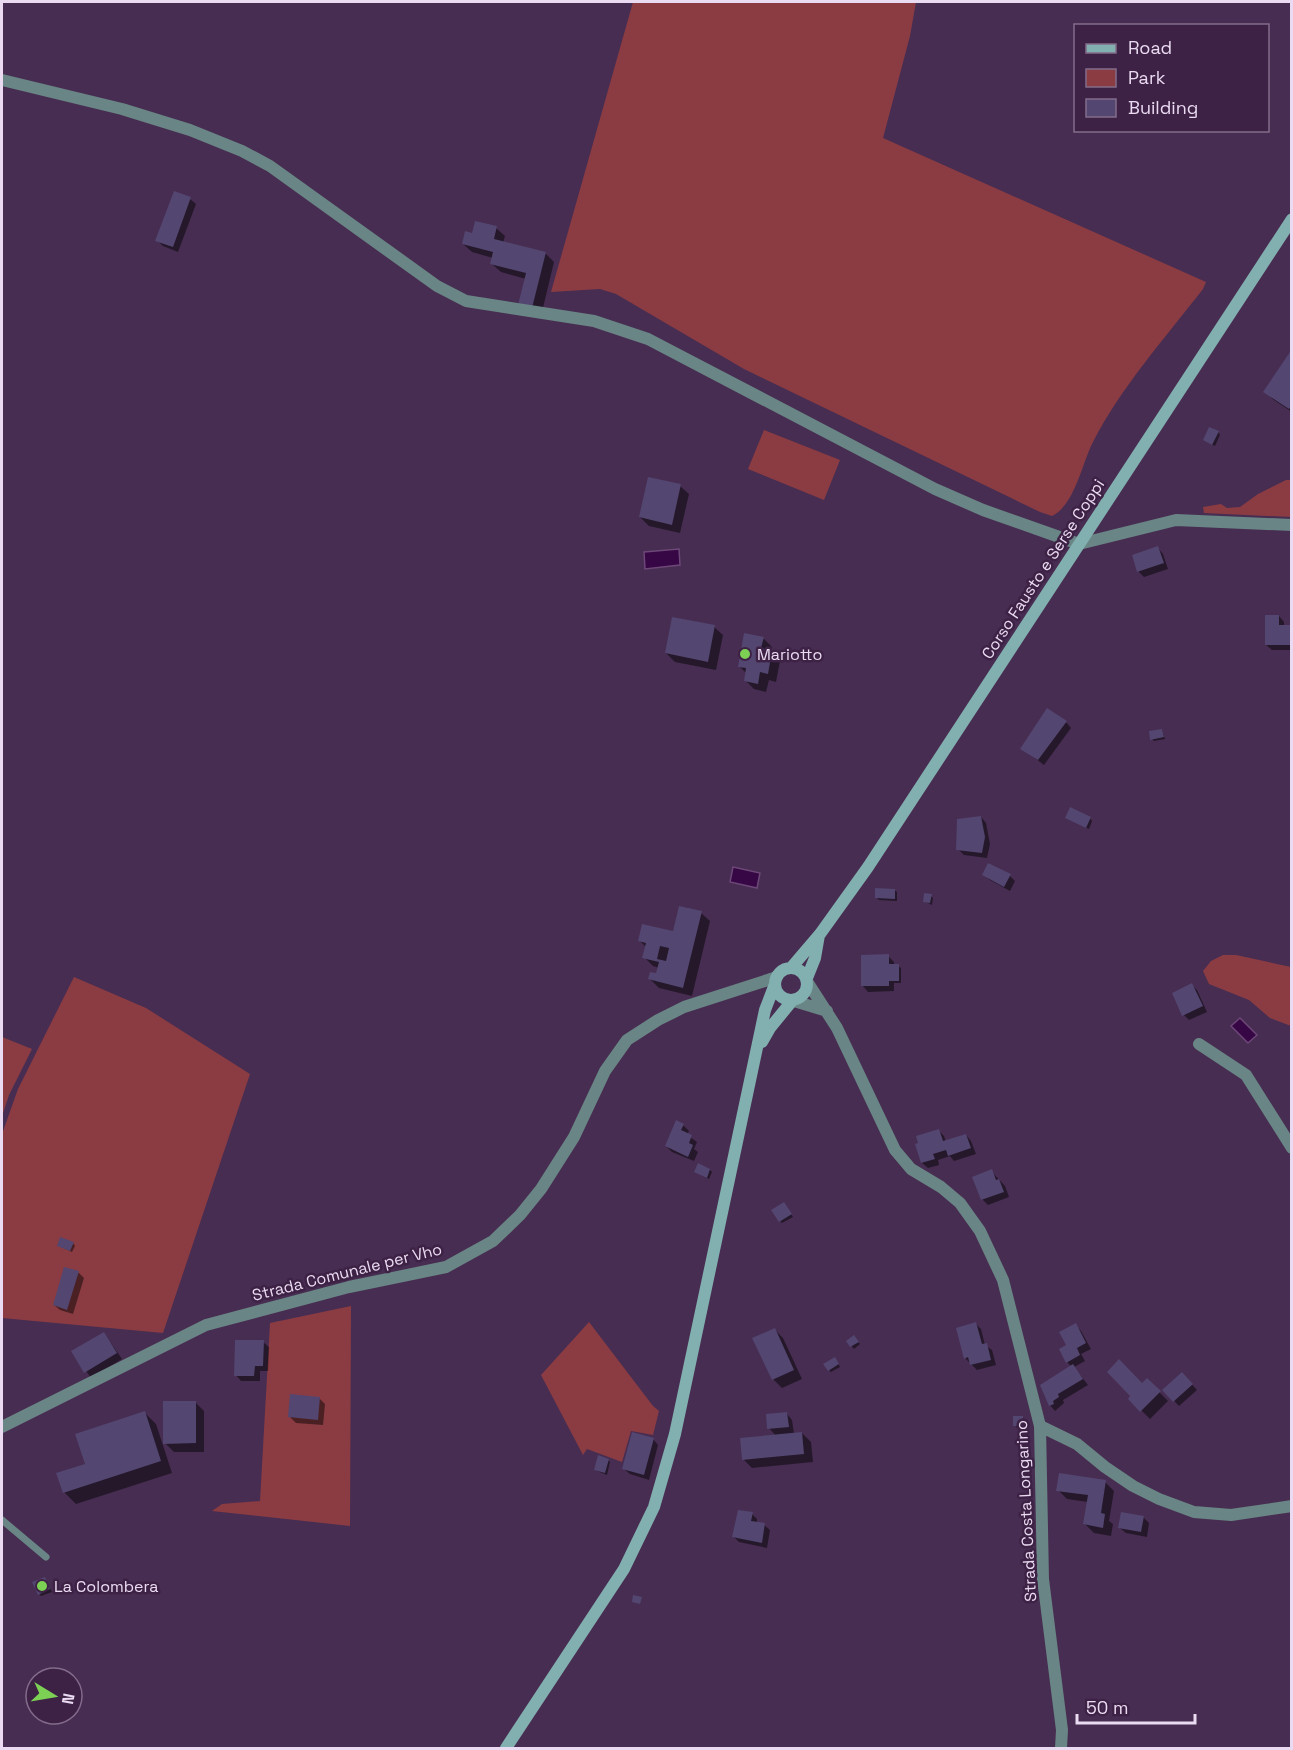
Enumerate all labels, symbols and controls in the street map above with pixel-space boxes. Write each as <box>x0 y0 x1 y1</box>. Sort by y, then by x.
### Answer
legend <box>1074 24 1269 132</box>
text: Road <box>1128 36 1172 59</box>
text: Park <box>1128 66 1166 89</box>
text: Building <box>1128 96 1198 119</box>
street label: Corso Fausto e Serse Coppi <box>977 475 1109 663</box>
place label: Mariotto <box>757 644 822 665</box>
marker: Mariotto <box>738 647 752 661</box>
street label: Strada Comunale per Vho <box>250 1238 444 1306</box>
street label: Strada Costa Longarino <box>1011 1420 1041 1602</box>
place label: La Colombera <box>54 1576 159 1597</box>
marker: La Colombera <box>35 1579 49 1593</box>
north arrow <box>24 1666 84 1726</box>
scale bar <box>1077 1687 1196 1725</box>
text: N <box>57 1691 80 1706</box>
text: 50 m <box>1086 1696 1128 1719</box>

